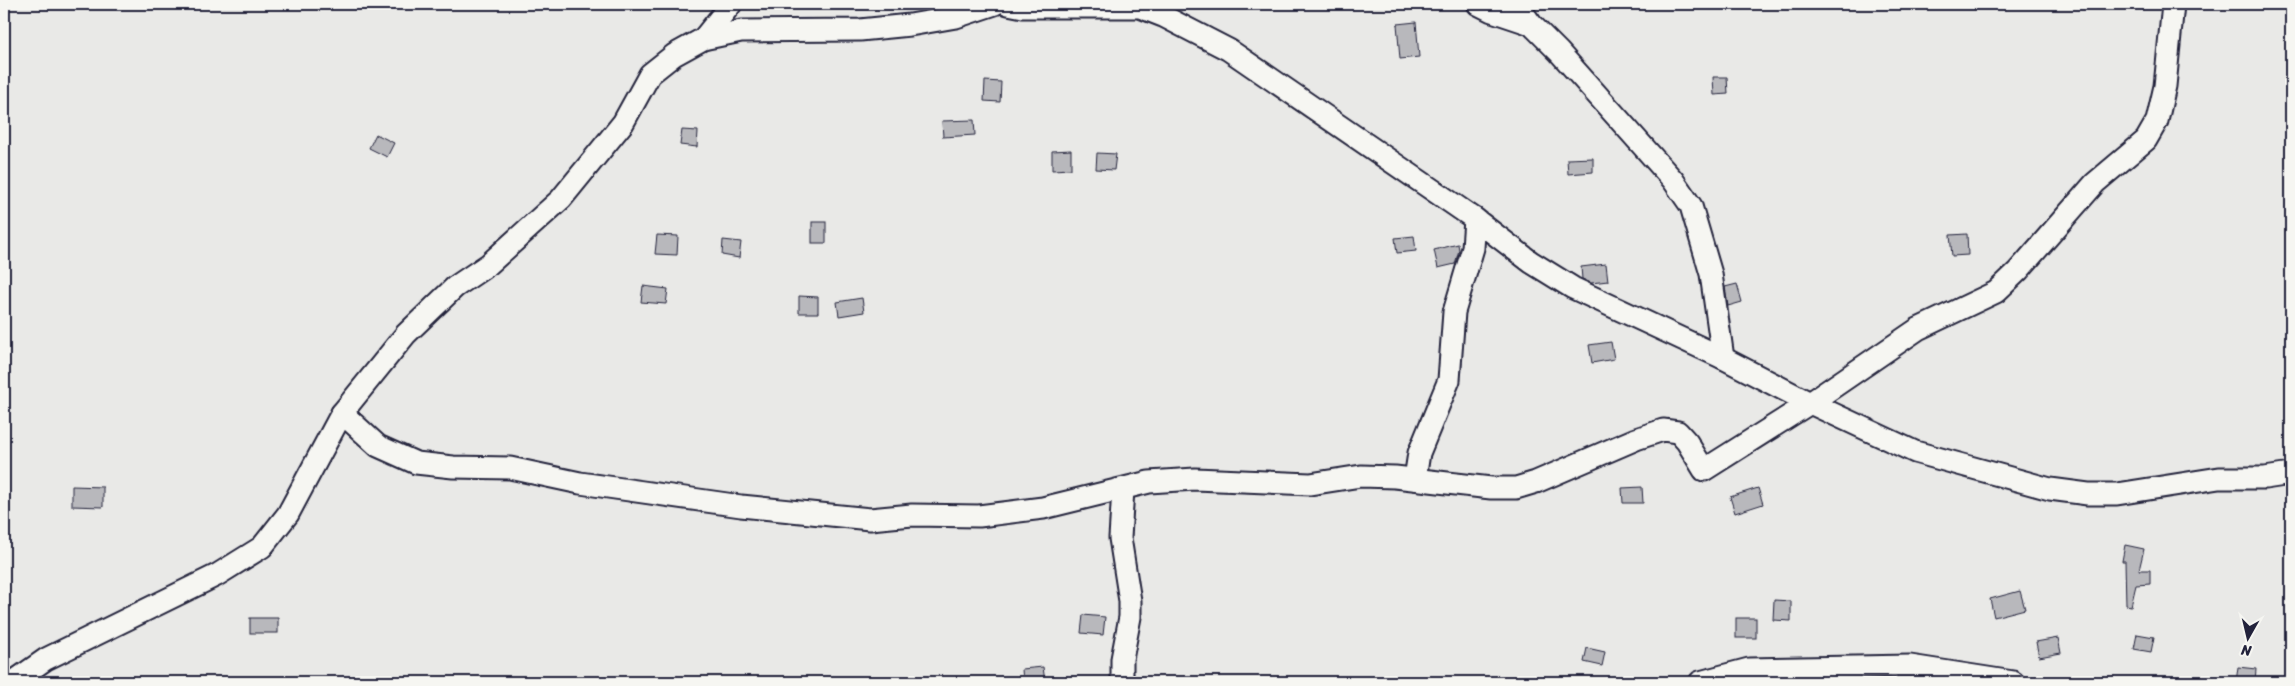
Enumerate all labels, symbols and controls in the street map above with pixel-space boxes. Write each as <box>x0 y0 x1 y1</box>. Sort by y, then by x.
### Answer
north arrow <box>2222 614 2272 664</box>
text: N <box>2239 637 2254 664</box>

